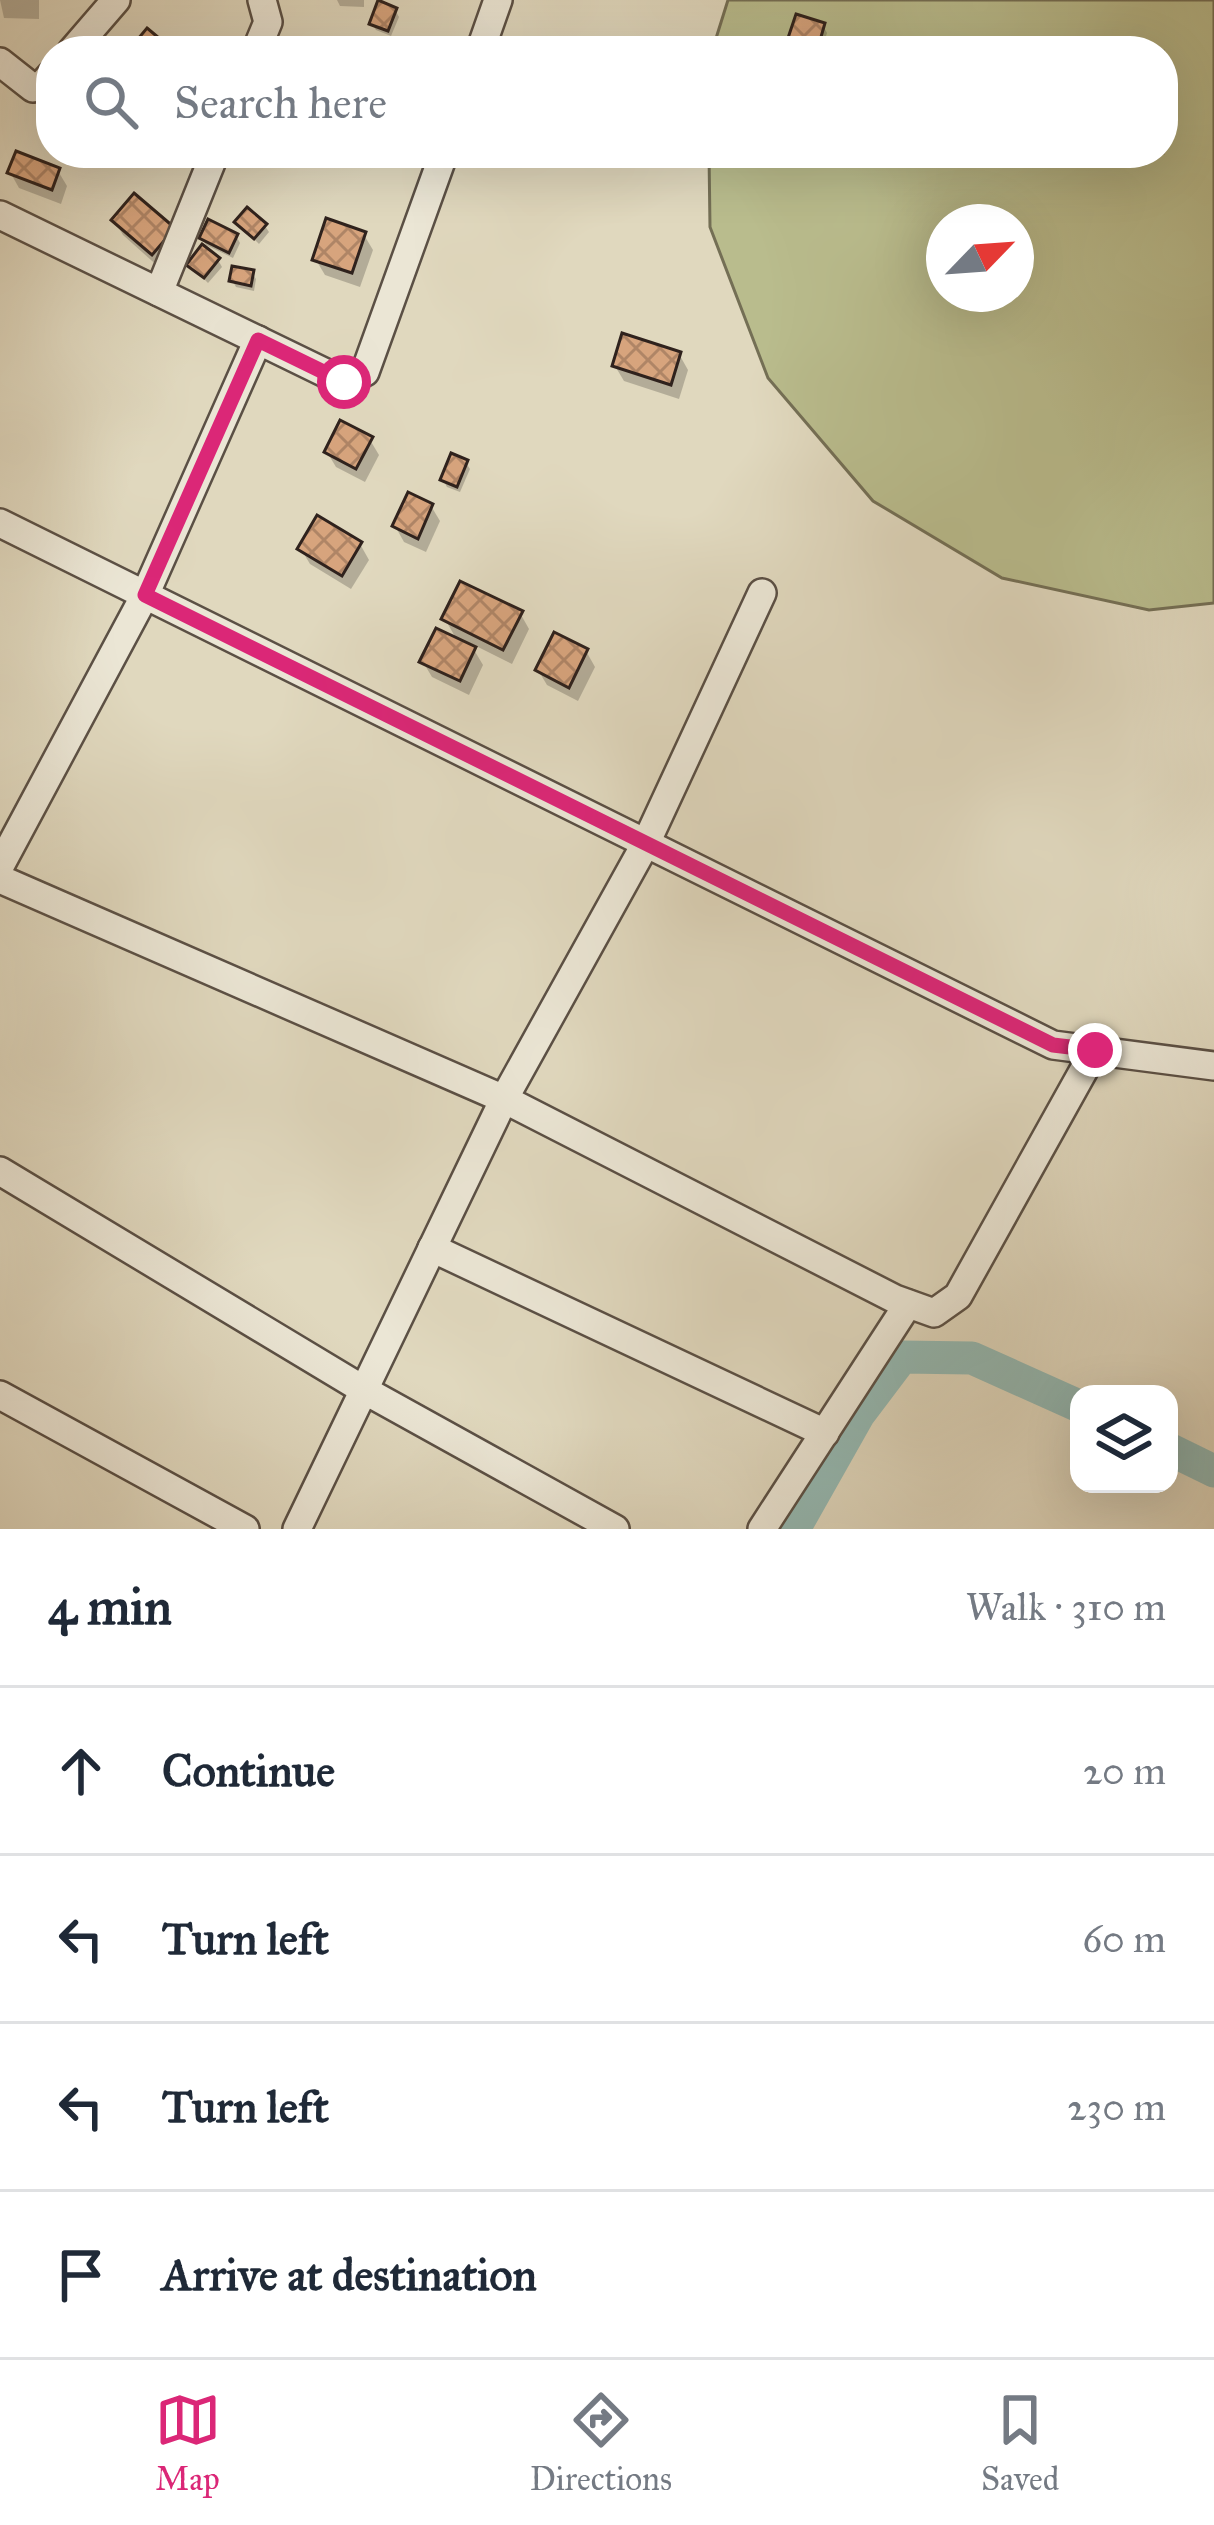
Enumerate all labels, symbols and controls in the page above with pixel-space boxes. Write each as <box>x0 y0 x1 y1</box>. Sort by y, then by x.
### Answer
search box <box>36 36 1178 168</box>
icon: search <box>78 69 144 135</box>
text: Search here <box>174 75 387 130</box>
north arrow <box>926 204 1034 312</box>
route start <box>317 355 371 409</box>
route end <box>1068 1023 1122 1077</box>
map controls <box>1070 1385 1178 1493</box>
button: layers <box>1070 1385 1178 1493</box>
text: 4 min <box>48 1576 172 1638</box>
text: Walk · 310 m <box>966 1583 1166 1631</box>
icon: ahead <box>48 1738 114 1804</box>
text: Continue <box>162 1743 335 1798</box>
text: 20 m <box>1083 1747 1166 1795</box>
icon: left <box>48 1906 114 1972</box>
text: Turn left <box>162 1911 329 1966</box>
text: 60 m <box>1082 1915 1166 1963</box>
icon: left <box>48 2074 114 2140</box>
text: Turn left <box>162 2079 329 2134</box>
text: 230 m <box>1067 2083 1166 2131</box>
icon: arrive <box>48 2242 114 2308</box>
text: Arrive at destination <box>162 2247 537 2302</box>
tab: Map <box>155 2387 221 2499</box>
tab: Directions <box>530 2387 672 2499</box>
tab: Saved <box>981 2387 1059 2499</box>

